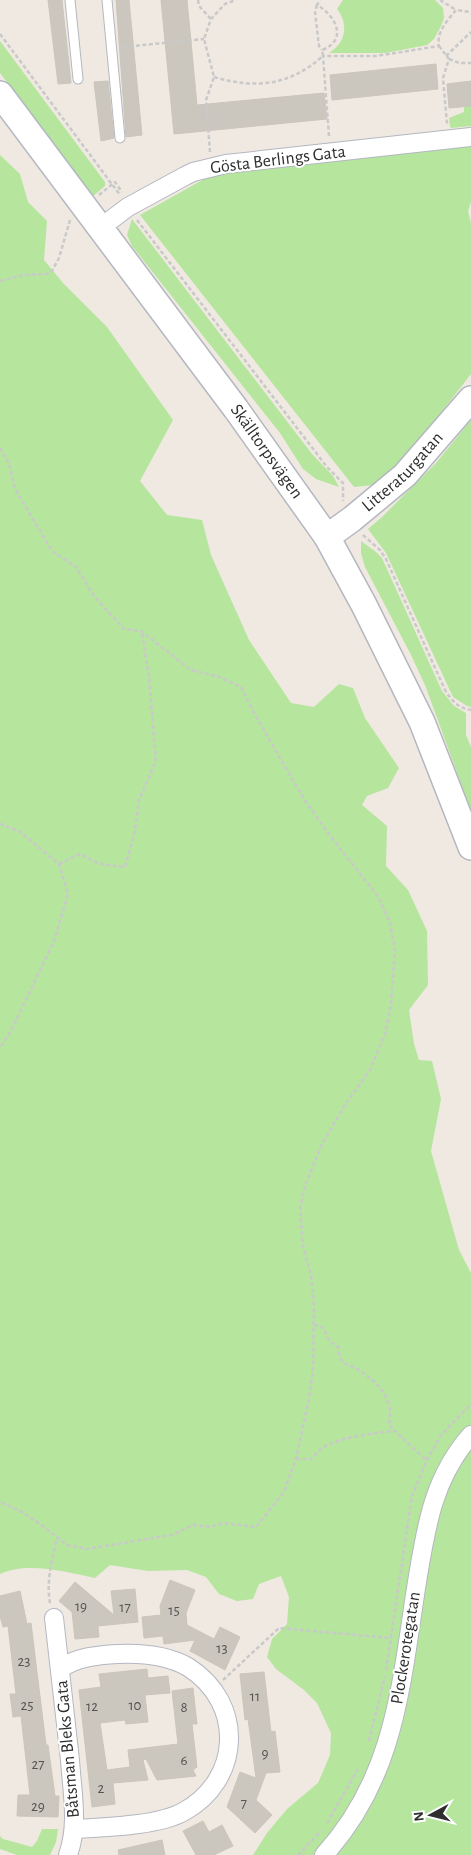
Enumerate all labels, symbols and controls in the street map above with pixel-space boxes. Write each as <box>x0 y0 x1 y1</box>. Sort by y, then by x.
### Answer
street label: Gösta Berlings Gata <box>209 143 347 177</box>
street label: Skälltorpsvägen <box>227 401 306 502</box>
street label: Litteraturgatan <box>359 429 447 516</box>
street label: Plockerotegatan <box>388 1590 424 1706</box>
house number: 19 <box>75 1599 87 1614</box>
house number: 17 <box>119 1600 131 1615</box>
house number: 15 <box>168 1603 180 1618</box>
house number: 13 <box>216 1641 228 1656</box>
house number: 23 <box>17 1654 31 1669</box>
street label: Båtsman Bleks Gata <box>53 1679 83 1819</box>
house number: 11 <box>250 1689 260 1704</box>
house number: 25 <box>20 1698 34 1713</box>
house number: 10 <box>128 1698 142 1713</box>
house number: 12 <box>86 1699 98 1714</box>
house number: 8 <box>180 1700 188 1715</box>
house number: 9 <box>261 1746 269 1761</box>
house number: 6 <box>180 1753 188 1768</box>
house number: 27 <box>31 1757 45 1772</box>
house number: 2 <box>98 1781 105 1796</box>
north arrow <box>406 1790 456 1840</box>
house number: 7 <box>241 1796 247 1811</box>
house number: 29 <box>31 1799 45 1814</box>
text: N <box>412 1811 427 1822</box>

